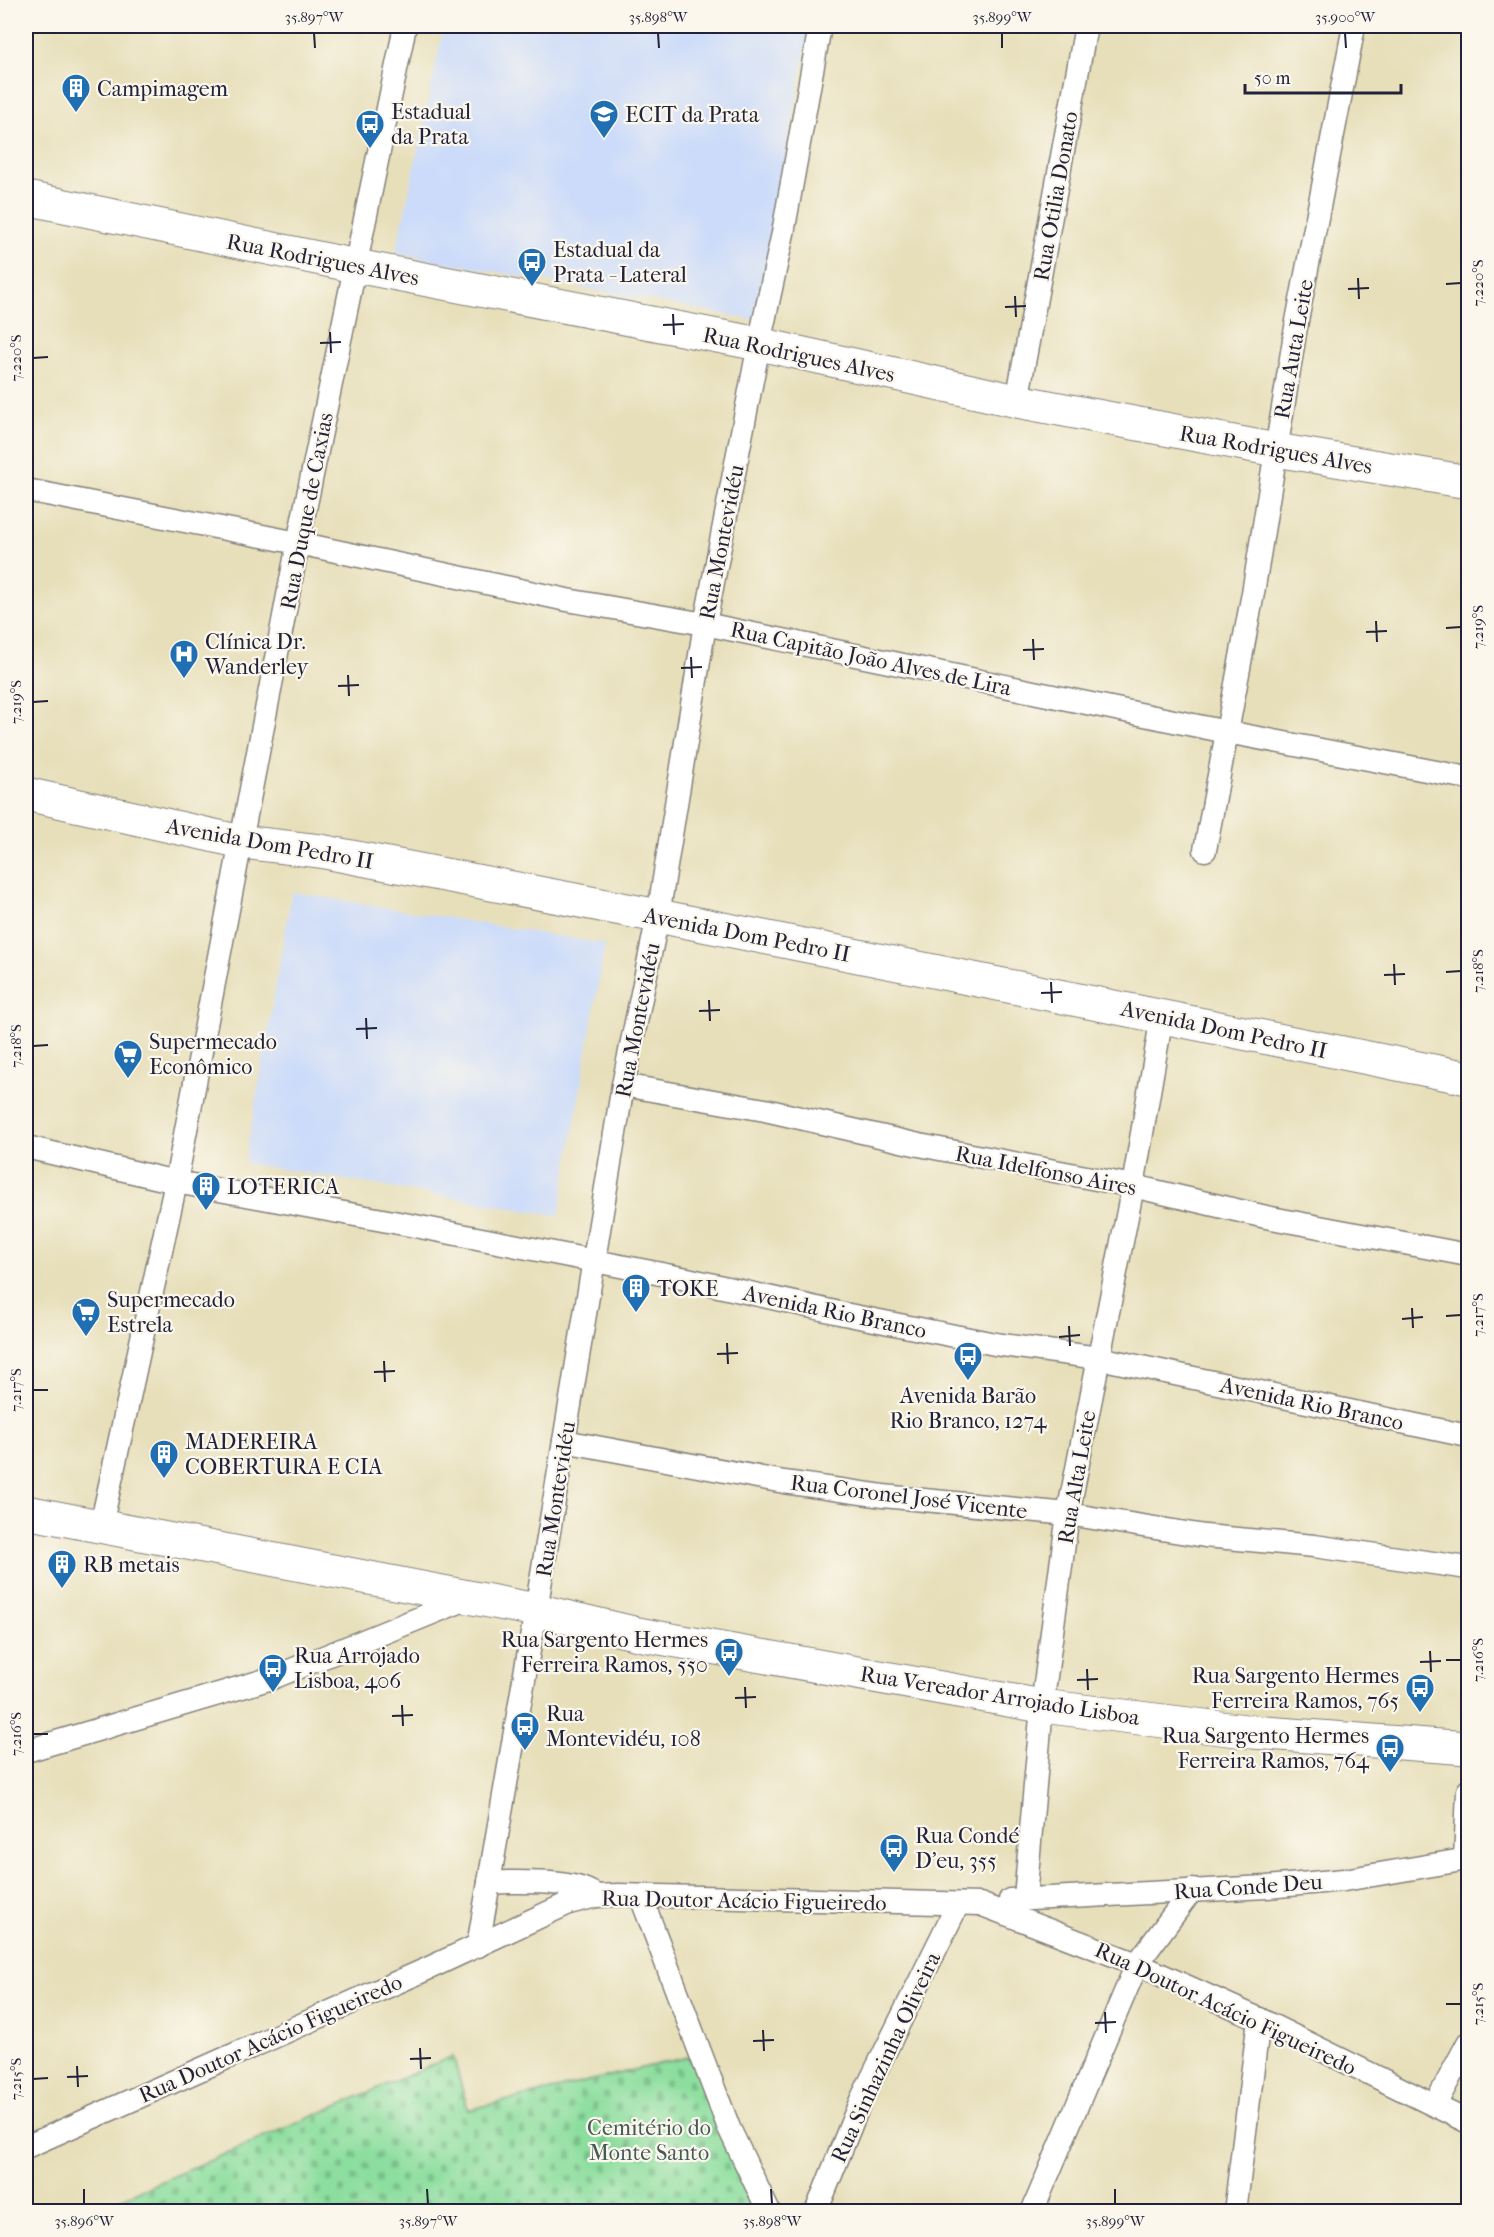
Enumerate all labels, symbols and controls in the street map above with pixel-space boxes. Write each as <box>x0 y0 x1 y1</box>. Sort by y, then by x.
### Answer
text: 35.897°W <box>285 8 344 26</box>
text: 35.898°W <box>629 8 689 26</box>
text: 35.899°W <box>973 8 1033 26</box>
text: 35.900°W <box>1315 8 1376 26</box>
scale bar <box>1245 57 1401 95</box>
text: 50 m <box>1254 68 1291 89</box>
building icon: Campimagem <box>60 72 92 114</box>
place label: Campimagem <box>97 76 229 102</box>
school or university icon: ECIT da Prata <box>588 98 620 140</box>
place label: Estadual da Prata <box>391 99 471 150</box>
place label: ECIT da Prata <box>625 102 760 128</box>
bus stop icon: Estadual da Prata <box>354 108 386 150</box>
street label: Rua Otilia Donato <box>1028 109 1084 283</box>
street label: Rua Rodrigues Alves <box>224 229 421 291</box>
place label: Estadual da Prata - Lateral <box>553 237 687 288</box>
bus stop icon: Estadual da Prata - Lateral <box>516 246 548 288</box>
text: 7.220°S <box>1469 259 1487 306</box>
street label: Rua Auta Leite <box>1269 277 1319 421</box>
street label: Rua Rodrigues Alves <box>701 322 897 388</box>
text: 7.220°S <box>7 334 25 381</box>
street label: Rua Duque de Caxias <box>275 410 339 612</box>
street label: Rua Rodrigues Alves <box>1177 420 1374 480</box>
street label: Rua Montevidéu <box>694 462 750 622</box>
text: 7.219°S <box>1469 605 1487 649</box>
street label: Rua Capitão João Alves de Lira <box>728 617 1014 702</box>
place label: Clínica Dr. Wanderley <box>204 629 309 680</box>
hospital icon: Clínica Dr. Wanderley <box>168 638 200 680</box>
text: 7.219°S <box>7 680 25 724</box>
street label: Avenida Dom Pedro II <box>163 813 376 875</box>
street label: Avenida Dom Pedro II <box>640 902 853 968</box>
street label: Rua Montevidéu <box>610 940 666 1100</box>
text: 7.218°S <box>1469 949 1487 993</box>
street label: Avenida Dom Pedro II <box>1117 995 1330 1065</box>
text: 7.218°S <box>7 1024 25 1068</box>
place label: Supermecado Econômico <box>149 1029 277 1080</box>
supermarket icon: Supermecado Econômico <box>112 1038 144 1080</box>
street label: Rua Idelfonso Aires <box>953 1141 1138 1201</box>
building icon: LOTERICA <box>190 1170 222 1212</box>
place label: LOTERICA <box>227 1174 340 1200</box>
building icon: TOKE <box>620 1272 652 1314</box>
place label: TOKE <box>657 1276 718 1302</box>
street label: Avenida Rio Branco <box>740 1280 929 1344</box>
place label: Supermecado Estrela <box>107 1287 235 1338</box>
text: 7.217°S <box>1469 1293 1487 1337</box>
supermarket icon: Supermecado Estrela <box>70 1296 102 1338</box>
bus stop icon: Avenida Barão Rio Branco, 1274 <box>952 1340 984 1382</box>
text: 7.217°S <box>7 1368 25 1412</box>
street label: Avenida Rio Branco <box>1217 1372 1406 1436</box>
place label: Avenida Barão Rio Branco, 1274 <box>890 1383 1047 1434</box>
street label: Rua Alta Leite <box>1052 1408 1102 1546</box>
street label: Rua Montevidéu <box>531 1419 581 1579</box>
place label: MADEREIRA COBERTURA E CIA <box>185 1429 383 1480</box>
building icon: MADEREIRA COBERTURA E CIA <box>148 1438 180 1480</box>
street label: Rua Coronel José Vicente <box>789 1470 1029 1524</box>
building icon: RB metais <box>46 1548 78 1590</box>
place label: RB metais <box>83 1552 180 1578</box>
place label: Rua Sargento Hermes Ferreira Ramos, 550 <box>501 1627 708 1678</box>
bus stop icon: Rua Sargento Hermes Ferreira Ramos, 550 <box>713 1636 745 1678</box>
text: 7.216°S <box>1469 1638 1487 1682</box>
place label: Rua Arrojado Lisboa, 406 <box>294 1643 420 1694</box>
bus stop icon: Rua Arrojado Lisboa, 406 <box>257 1652 289 1694</box>
street label: Rua Vereador Arrojado Lisboa <box>858 1661 1142 1731</box>
place label: Rua Sargento Hermes Ferreira Ramos, 765 <box>1192 1663 1399 1714</box>
bus stop icon: Rua Sargento Hermes Ferreira Ramos, 765 <box>1404 1672 1436 1714</box>
place label: Rua Montevidéu, 108 <box>546 1701 701 1752</box>
bus stop icon: Rua Montevidéu, 108 <box>509 1710 541 1752</box>
text: 7.216°S <box>7 1712 25 1756</box>
place label: Rua Sargento Hermes Ferreira Ramos, 764 <box>1162 1723 1370 1774</box>
bus stop icon: Rua Sargento Hermes Ferreira Ramos, 764 <box>1374 1732 1406 1774</box>
place label: Rua Condé D'eu, 355 <box>915 1823 1019 1874</box>
bus stop icon: Rua Condé D'eu, 355 <box>878 1832 910 1874</box>
street label: Rua Conde Deu <box>1173 1869 1324 1905</box>
street label: Rua Doutor Acácio Figueiredo <box>601 1886 887 1916</box>
street label: Rua Doutor Acácio Figueiredo <box>1091 1937 1360 2081</box>
street label: Rua Sinhazinha Oliveira <box>826 1947 947 2167</box>
street label: Rua Doutor Acácio Figueiredo <box>135 1969 406 2109</box>
text: 7.215°S <box>1469 1982 1487 2025</box>
text: 7.215°S <box>7 2057 25 2100</box>
park label: Cemitério do Monte Santo <box>587 2115 711 2166</box>
text: 35.896°W <box>54 2212 115 2230</box>
text: 35.897°W <box>399 2212 458 2230</box>
text: 35.898°W <box>743 2212 803 2230</box>
text: 35.899°W <box>1086 2212 1146 2230</box>

